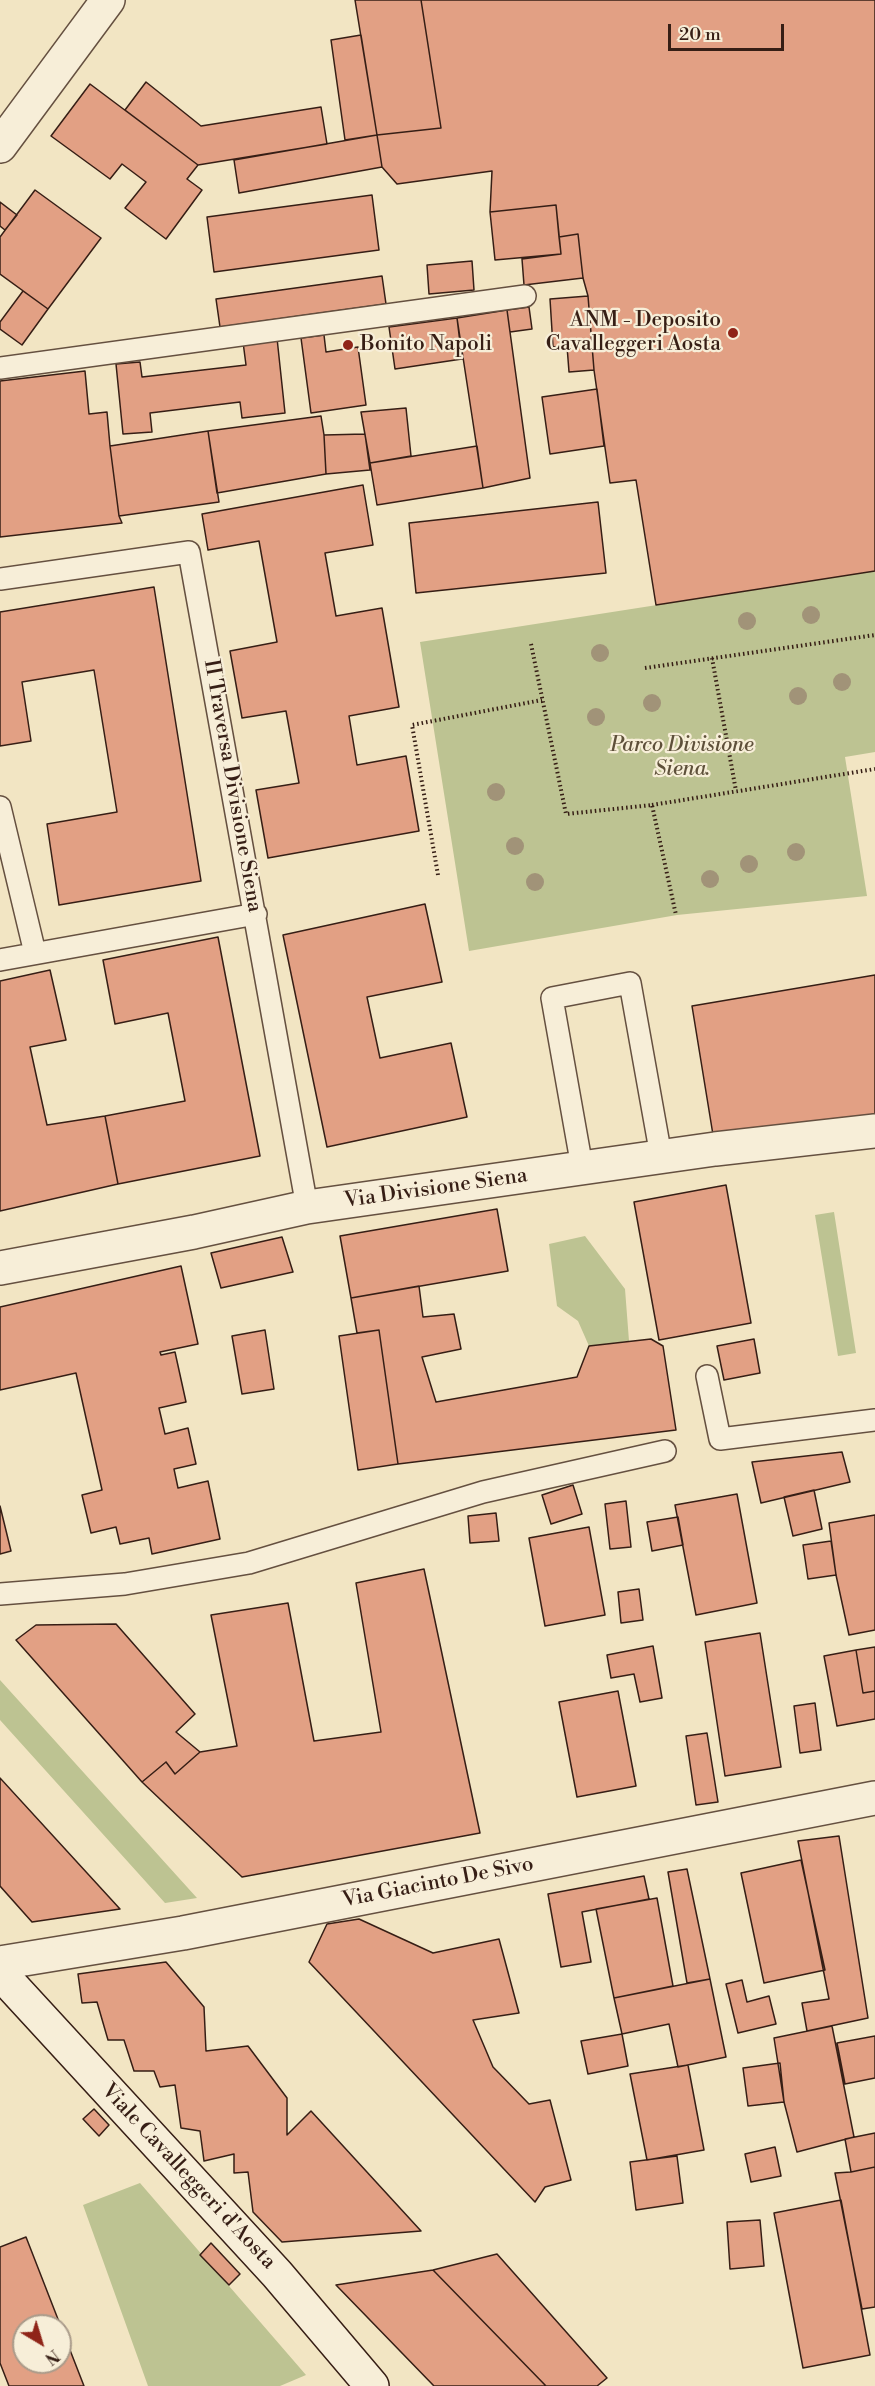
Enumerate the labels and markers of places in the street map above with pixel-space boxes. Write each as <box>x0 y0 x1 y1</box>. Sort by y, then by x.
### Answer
place label: ANM - Deposito Cavalleggeri Aosta <box>546 308 721 358</box>
marker: ANM - Deposito Cavalleggeri Aosta <box>726 326 740 340</box>
place label: Bonito Napoli <box>360 332 492 358</box>
marker: Bonito Napoli <box>341 338 355 352</box>

